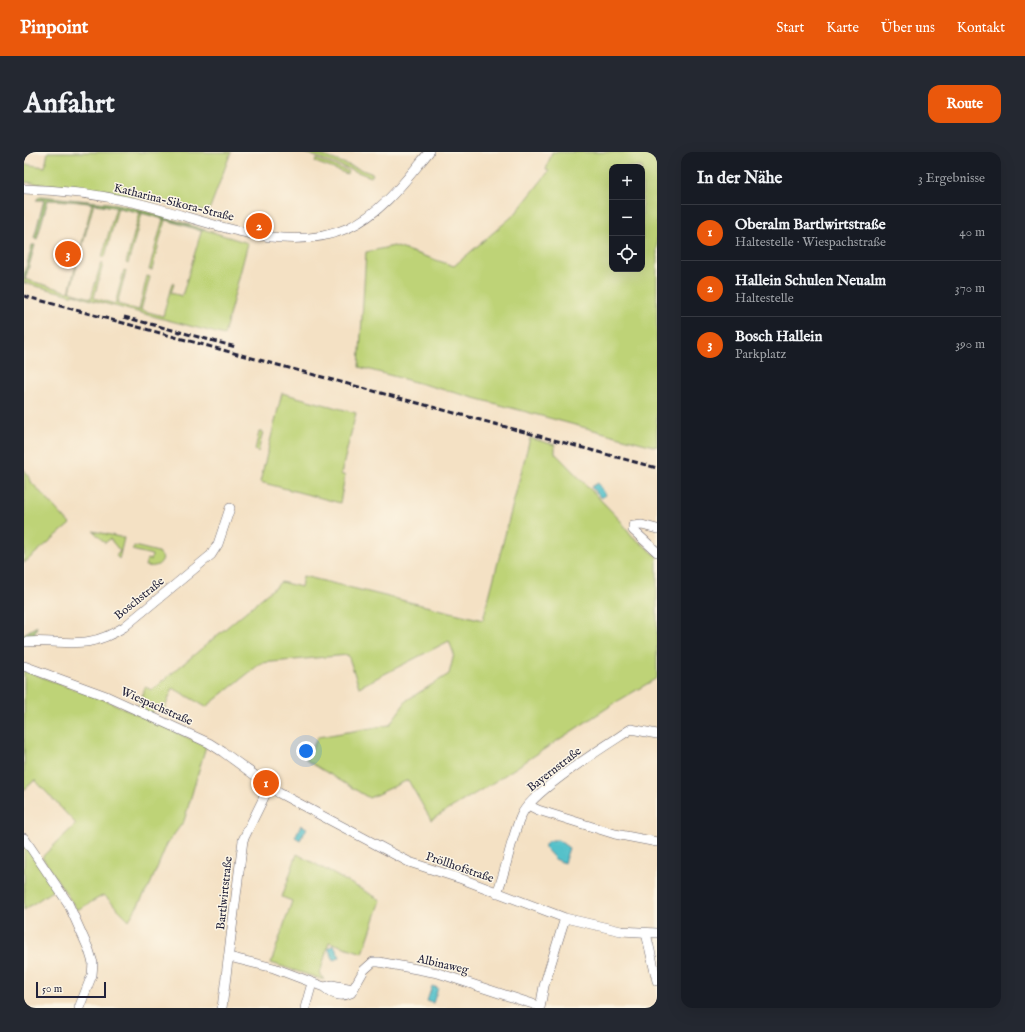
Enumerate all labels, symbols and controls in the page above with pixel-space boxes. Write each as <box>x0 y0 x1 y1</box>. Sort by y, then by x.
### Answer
text: Pinpoint <box>20 16 88 40</box>
text: Start <box>776 19 804 37</box>
text: Karte <box>826 19 859 37</box>
text: Über uns <box>881 19 935 37</box>
text: Kontakt <box>957 19 1005 37</box>
button: Route <box>928 85 1001 123</box>
text: Anfahrt <box>24 87 115 122</box>
map controls <box>609 164 645 272</box>
button: + <box>609 164 645 200</box>
text: In der Nähe <box>697 168 782 189</box>
text: 3 Ergebnisse <box>918 170 985 187</box>
street label: Katharina-Sikora-Straße <box>112 180 236 225</box>
button: − <box>609 200 645 236</box>
pin: 2 <box>246 211 272 241</box>
text: Oberalm Bartlwirtstraße <box>735 215 886 234</box>
text: 1 <box>708 224 712 241</box>
text: 40 m <box>959 224 985 241</box>
text: Haltestelle · Wiespachstraße <box>735 234 886 251</box>
button: locate <box>609 236 645 272</box>
pin: 3 <box>55 239 81 269</box>
text: Hallein Schulen Neualm <box>735 271 886 290</box>
text: 2 <box>707 280 713 297</box>
text: 370 m <box>955 280 985 297</box>
text: Haltestelle <box>735 290 794 307</box>
text: Bosch Hallein <box>735 327 822 346</box>
text: 3 <box>708 336 712 353</box>
text: 390 m <box>955 336 985 353</box>
text: Parkplatz <box>735 346 786 363</box>
street label: Boschstraße <box>111 573 168 623</box>
street label: Wiespachstraße <box>118 684 196 730</box>
your location <box>296 741 316 761</box>
street label: Bayernstraße <box>524 743 585 795</box>
pin: 1 <box>253 768 279 798</box>
street label: Pröllhofstraße <box>424 849 496 886</box>
street label: Bartlwirtstraße <box>213 855 236 931</box>
street label: Albinaweg <box>415 951 471 978</box>
scale bar <box>36 980 106 999</box>
text: 50 m <box>42 982 62 996</box>

